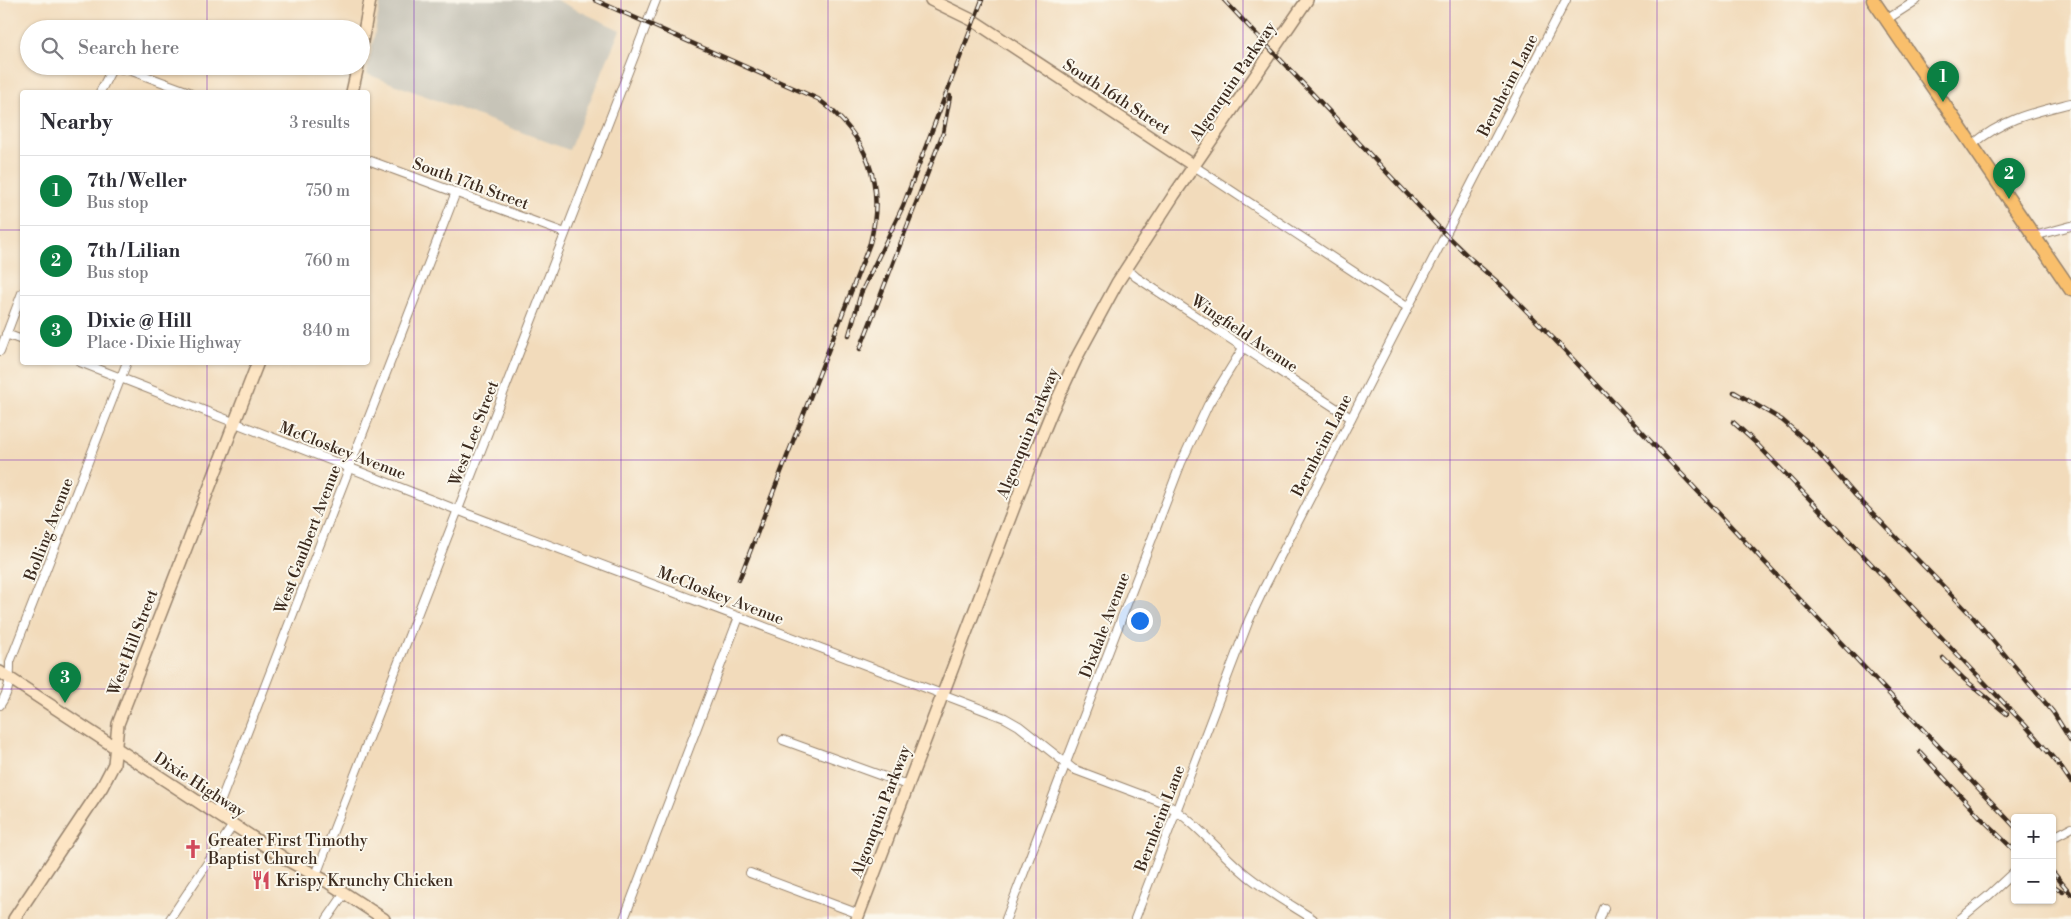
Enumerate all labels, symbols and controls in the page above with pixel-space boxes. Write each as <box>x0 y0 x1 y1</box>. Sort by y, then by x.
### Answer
street label: Algonquin Parkway <box>1185 18 1280 146</box>
search box <box>20 20 370 75</box>
street label: Bernheim Lane <box>1473 31 1542 141</box>
icon: search <box>38 34 66 62</box>
text: Search here <box>78 36 179 60</box>
street label: South 16th Street <box>1059 55 1174 139</box>
pin: 1 <box>1927 61 1959 102</box>
text: Nearby <box>40 110 113 136</box>
text: 3 results <box>289 113 350 133</box>
street label: South 17th Street <box>410 154 532 214</box>
pin: 2 <box>1993 158 2025 199</box>
text: 7th / Weller <box>87 169 187 193</box>
text: 1 <box>52 181 60 201</box>
text: 750 m <box>306 181 350 201</box>
text: Bus stop <box>87 193 149 213</box>
text: 7th / Lilian <box>87 239 180 263</box>
text: 2 <box>51 251 61 271</box>
text: 760 m <box>305 251 350 271</box>
text: Bus stop <box>87 263 149 283</box>
street label: Wingfield Avenue <box>1186 290 1302 377</box>
text: Dixie @ Hill <box>87 309 192 333</box>
text: 3 <box>51 321 61 341</box>
text: 840 m <box>302 321 350 341</box>
text: Place · Dixie Highway <box>87 333 241 353</box>
street label: Algonquin Parkway <box>992 365 1063 503</box>
street label: West Lee Street <box>444 378 503 490</box>
street label: Bernheim Lane <box>1287 391 1356 501</box>
street label: McCloskey Avenue <box>277 418 409 484</box>
street label: West Gaulbert Avenue <box>270 462 346 617</box>
street label: Bolling Avenue <box>20 475 78 585</box>
street label: McCloskey Avenue <box>655 563 787 629</box>
street label: Dixdale Avenue <box>1076 570 1134 681</box>
street label: West Hill Street <box>103 586 162 699</box>
your location <box>1127 608 1153 634</box>
pin: 3 <box>49 662 81 703</box>
street label: Algonquin Parkway <box>846 742 915 881</box>
street label: Dixie Highway <box>150 748 249 822</box>
street label: Bernheim Lane <box>1130 762 1189 875</box>
map controls <box>2011 814 2056 904</box>
button: + <box>2011 814 2056 859</box>
place label: Greater First Timothy Baptist Church <box>207 831 368 869</box>
church icon: Greater First Timothy Baptist Church <box>182 838 204 860</box>
button: − <box>2011 859 2056 904</box>
restaurant icon: Krispy Krunchy Chicken <box>250 869 272 891</box>
place label: Krispy Krunchy Chicken <box>276 871 454 891</box>

